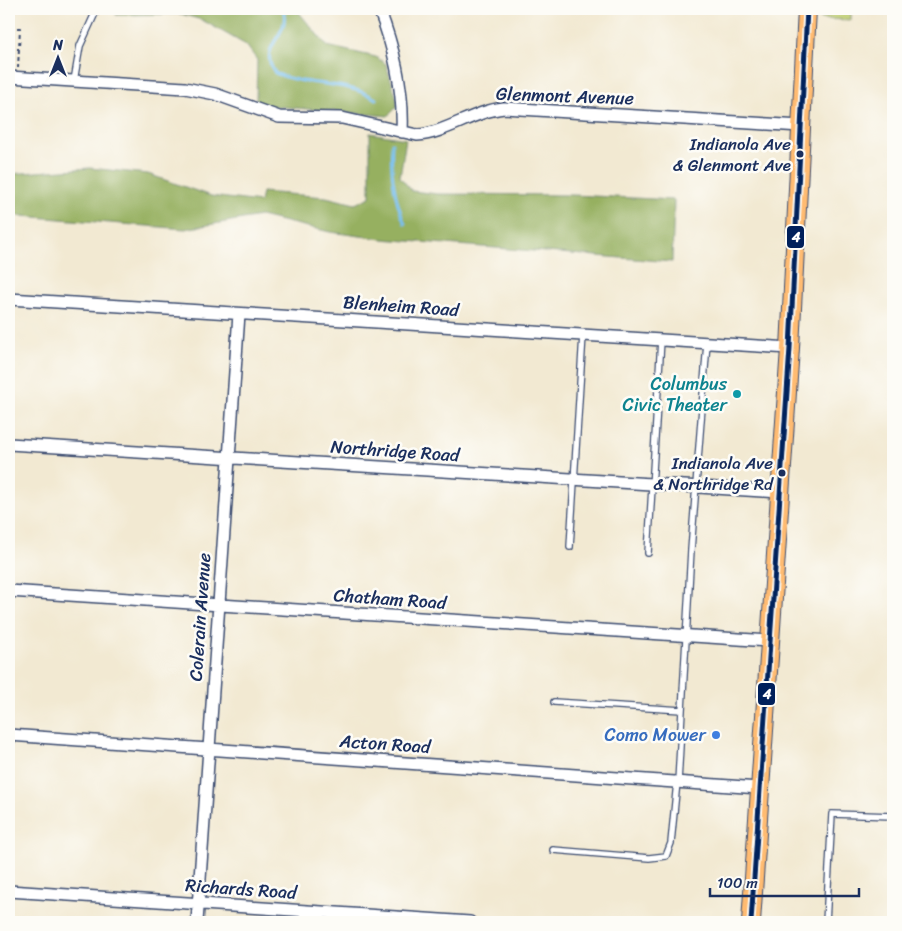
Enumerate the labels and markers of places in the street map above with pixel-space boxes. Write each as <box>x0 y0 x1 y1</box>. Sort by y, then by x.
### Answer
place label: Indianola Ave & Glenmont Ave <box>673 129 791 180</box>
marker: Indianola Ave & Glenmont Ave <box>795 149 805 159</box>
place label: Columbus Civic Theater <box>623 368 729 421</box>
marker: Columbus Civic Theater <box>731 388 743 400</box>
place label: Indianola Ave & Northridge Rd <box>653 448 774 499</box>
marker: Indianola Ave & Northridge Rd <box>777 468 787 478</box>
place label: Como Mower <box>605 719 708 751</box>
marker: Como Mower <box>710 729 722 741</box>

